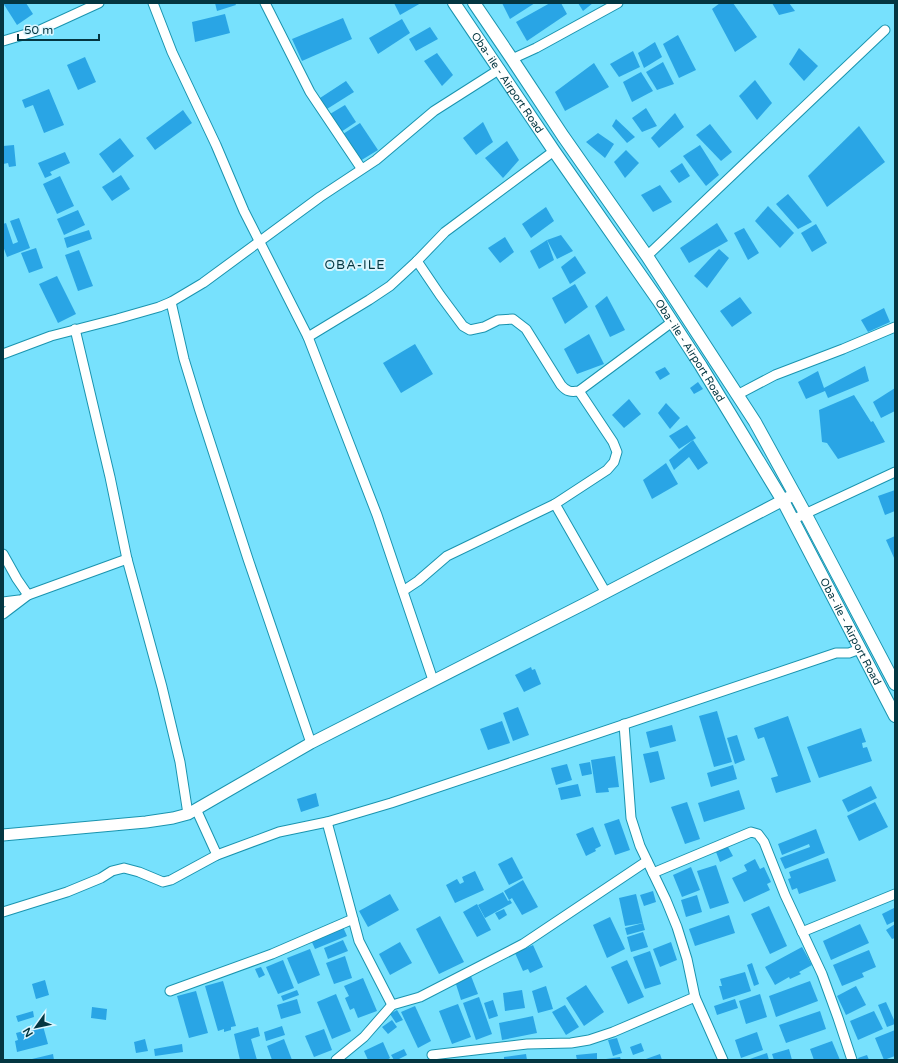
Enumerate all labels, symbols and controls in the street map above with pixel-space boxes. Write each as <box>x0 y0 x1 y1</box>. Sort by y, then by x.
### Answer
scale bar <box>18 16 99 42</box>
text: 50 m <box>24 23 53 37</box>
street label: Oba- ile - Airport Road <box>469 30 546 136</box>
district label: OBA-ILE <box>325 257 385 273</box>
street label: Oba- ile - Airport Road <box>652 297 727 404</box>
street label: Oba- ile - Airport Road <box>817 576 884 687</box>
north arrow <box>16 1007 56 1047</box>
text: N <box>20 1025 36 1039</box>

